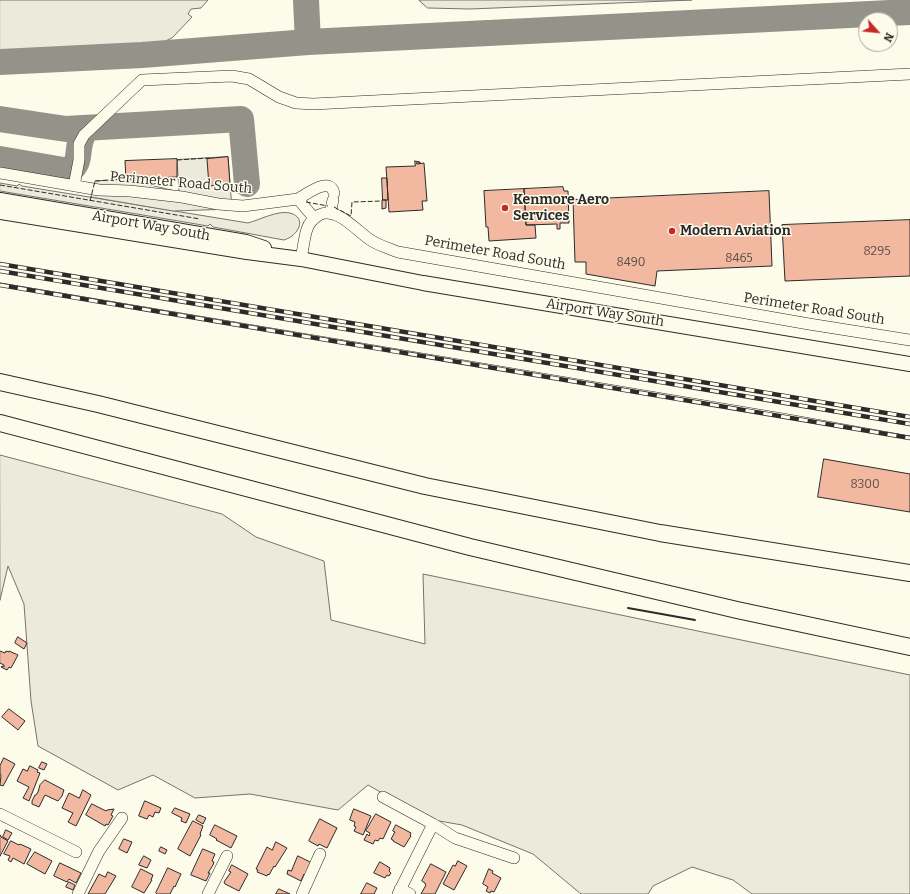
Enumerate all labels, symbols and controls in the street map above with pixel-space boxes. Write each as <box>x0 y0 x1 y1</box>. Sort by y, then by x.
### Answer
north arrow <box>858 12 898 52</box>
text: N <box>881 30 896 44</box>
street label: Perimeter Road South <box>109 168 253 198</box>
place label: Kenmore Aero Services <box>513 192 609 224</box>
marker: Kenmore Aero Services <box>500 203 510 213</box>
street label: Airport Way South <box>91 207 211 245</box>
place label: Modern Aviation <box>680 223 791 239</box>
marker: Modern Aviation <box>667 226 677 236</box>
street label: Perimeter Road South <box>423 232 567 274</box>
house number: 8295 <box>863 245 891 259</box>
house number: 8465 <box>725 252 753 266</box>
house number: 8490 <box>617 256 645 270</box>
street label: Perimeter Road South <box>742 290 886 328</box>
street label: Airport Way South <box>545 295 665 331</box>
house number: 8300 <box>850 478 880 492</box>

